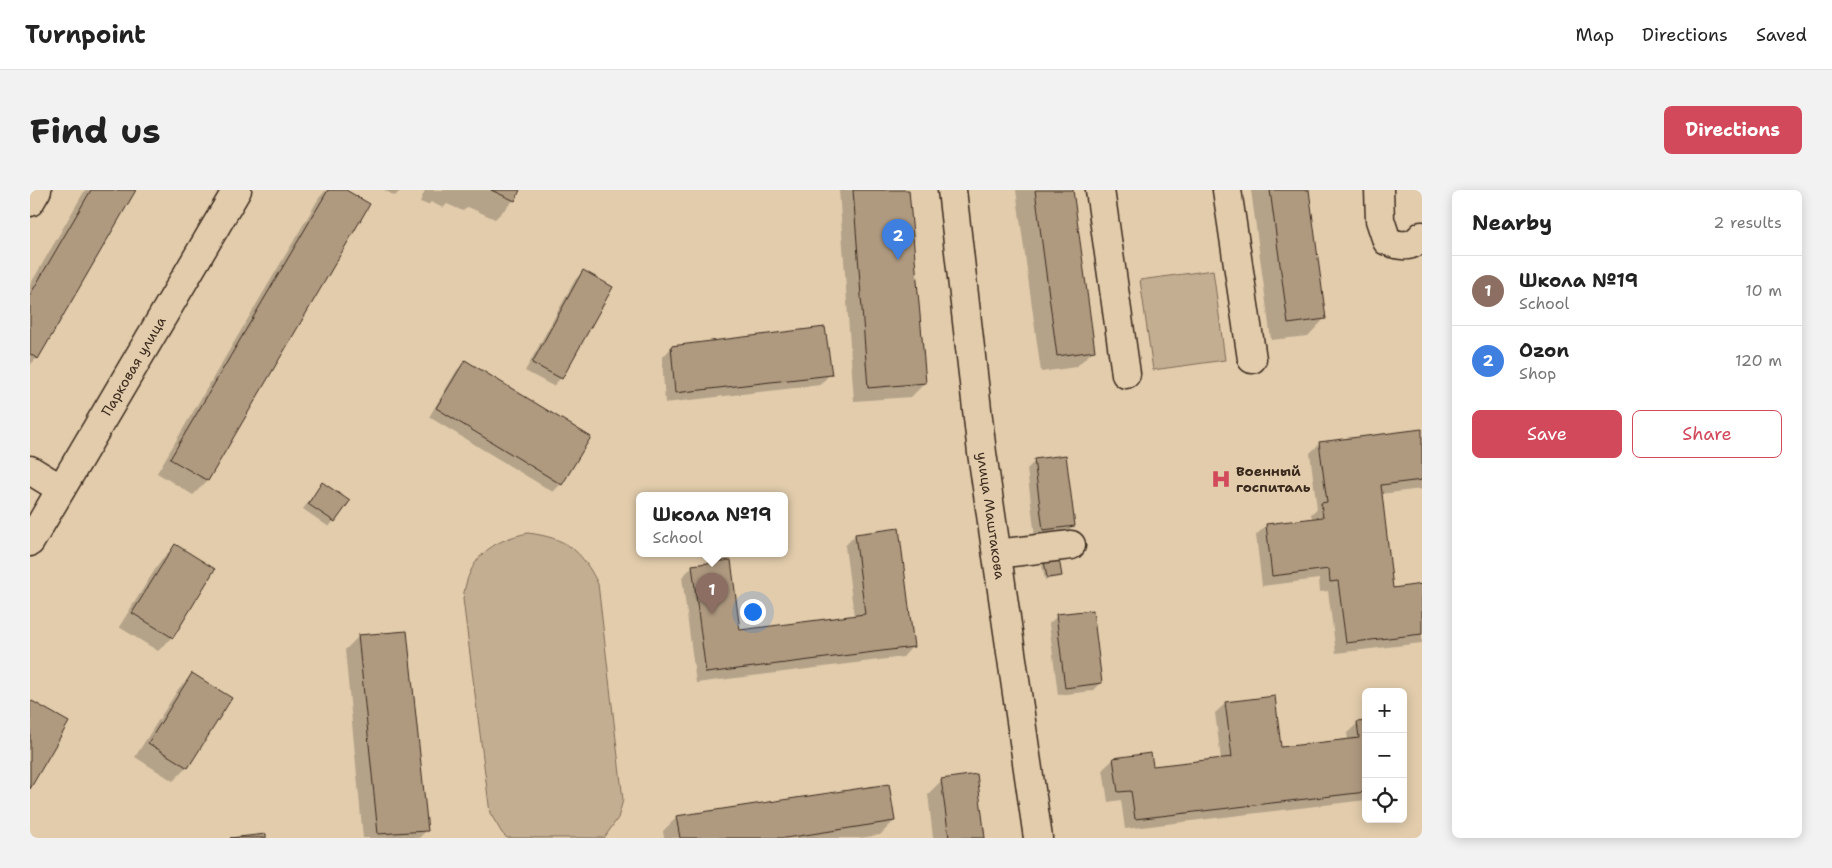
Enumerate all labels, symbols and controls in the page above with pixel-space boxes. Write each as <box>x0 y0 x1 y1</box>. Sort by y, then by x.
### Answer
text: Turnpoint <box>25 19 146 51</box>
text: Map <box>1576 23 1614 47</box>
text: Directions <box>1642 23 1728 47</box>
text: Saved <box>1756 23 1807 47</box>
button: Directions <box>1664 106 1802 154</box>
text: Find us <box>30 107 161 154</box>
text: Nearby <box>1472 209 1552 237</box>
text: 2 results <box>1713 212 1782 233</box>
pin: 2 <box>882 219 914 260</box>
text: Школа №19 <box>1519 268 1638 293</box>
text: 1 <box>1484 280 1492 301</box>
text: 10 m <box>1745 280 1782 301</box>
text: School <box>1519 293 1569 314</box>
street label: Парковая улица <box>97 313 170 419</box>
text: Ozon <box>1519 338 1569 363</box>
text: 2 <box>1482 350 1494 371</box>
text: 120 m <box>1735 350 1782 371</box>
text: Shop <box>1519 363 1556 384</box>
button: Save <box>1472 410 1622 458</box>
button: Share <box>1632 410 1782 458</box>
street label: улица Маштакова <box>973 451 1009 581</box>
place label: Военный госпиталь <box>1236 462 1311 496</box>
hospital icon: Военный госпиталь <box>1210 468 1232 490</box>
popup <box>636 492 788 557</box>
text: Школа №19 <box>653 502 771 527</box>
text: School <box>653 527 703 548</box>
pin: 1 <box>696 573 728 614</box>
your location <box>740 599 766 625</box>
map controls <box>1362 688 1407 823</box>
button: + <box>1362 688 1407 733</box>
button: − <box>1362 733 1407 778</box>
button: locate <box>1362 778 1407 823</box>

